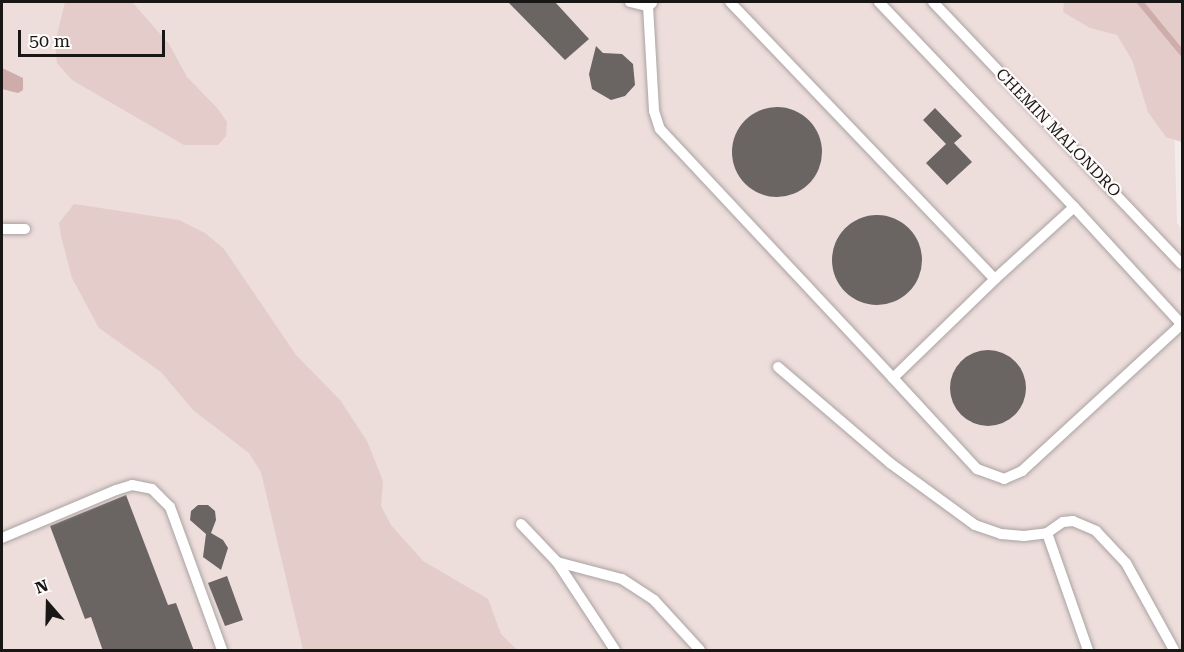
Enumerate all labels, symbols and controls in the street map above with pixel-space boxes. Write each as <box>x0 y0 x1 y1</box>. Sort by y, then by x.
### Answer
scale bar <box>21 18 168 56</box>
text: 50 m <box>29 30 70 51</box>
street label: CHEMIN MALONDRO <box>992 65 1124 201</box>
north arrow <box>18 574 78 634</box>
text: N <box>33 576 51 598</box>

